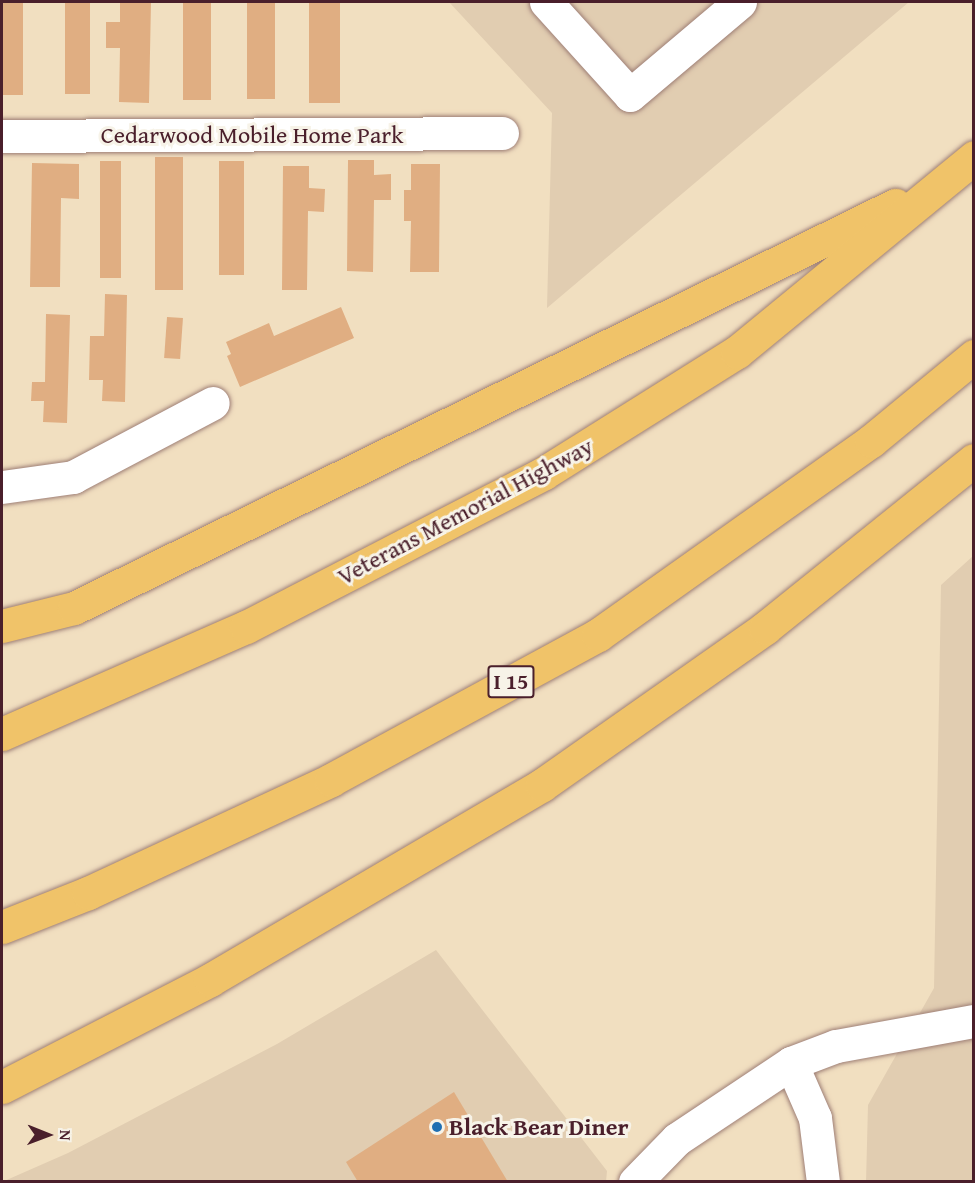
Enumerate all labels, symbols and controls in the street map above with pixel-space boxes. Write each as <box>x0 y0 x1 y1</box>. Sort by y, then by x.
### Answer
street label: Cedarwood Mobile Home Park <box>101 121 403 149</box>
street label: Veterans Memorial Highway <box>332 431 598 591</box>
road number: I 15 <box>487 663 535 701</box>
north arrow <box>18 1105 78 1165</box>
place label: Black Bear Diner <box>449 1113 629 1141</box>
marker: Black Bear Diner <box>430 1120 444 1134</box>
text: N <box>54 1130 78 1141</box>

